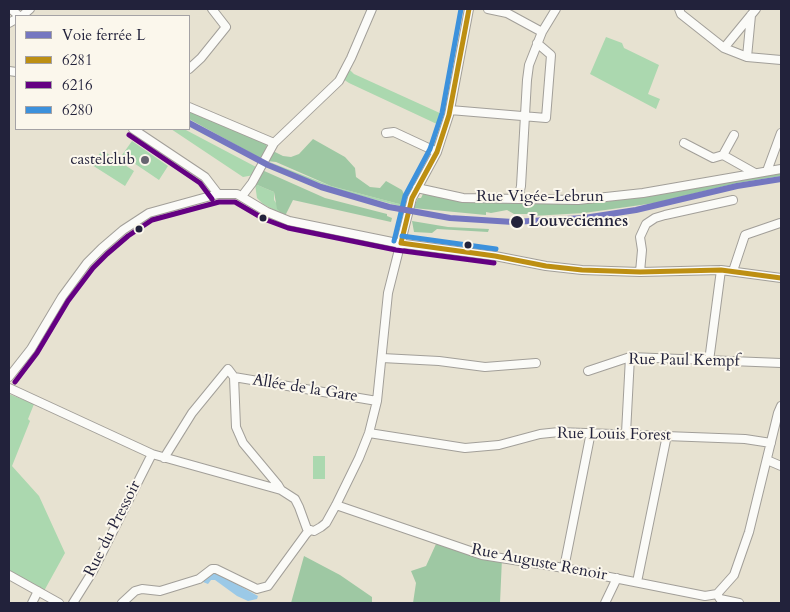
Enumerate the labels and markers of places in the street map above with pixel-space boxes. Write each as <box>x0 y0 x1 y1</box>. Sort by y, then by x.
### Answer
place label: castelclub <box>70 150 135 170</box>
marker: castelclub <box>139 154 151 166</box>
place label: Louveciennes <box>529 212 628 232</box>
unlabelled marker <box>258 213 268 223</box>
marker: Louveciennes <box>509 214 525 230</box>
unlabelled marker <box>134 224 144 234</box>
unlabelled marker <box>463 240 473 250</box>

